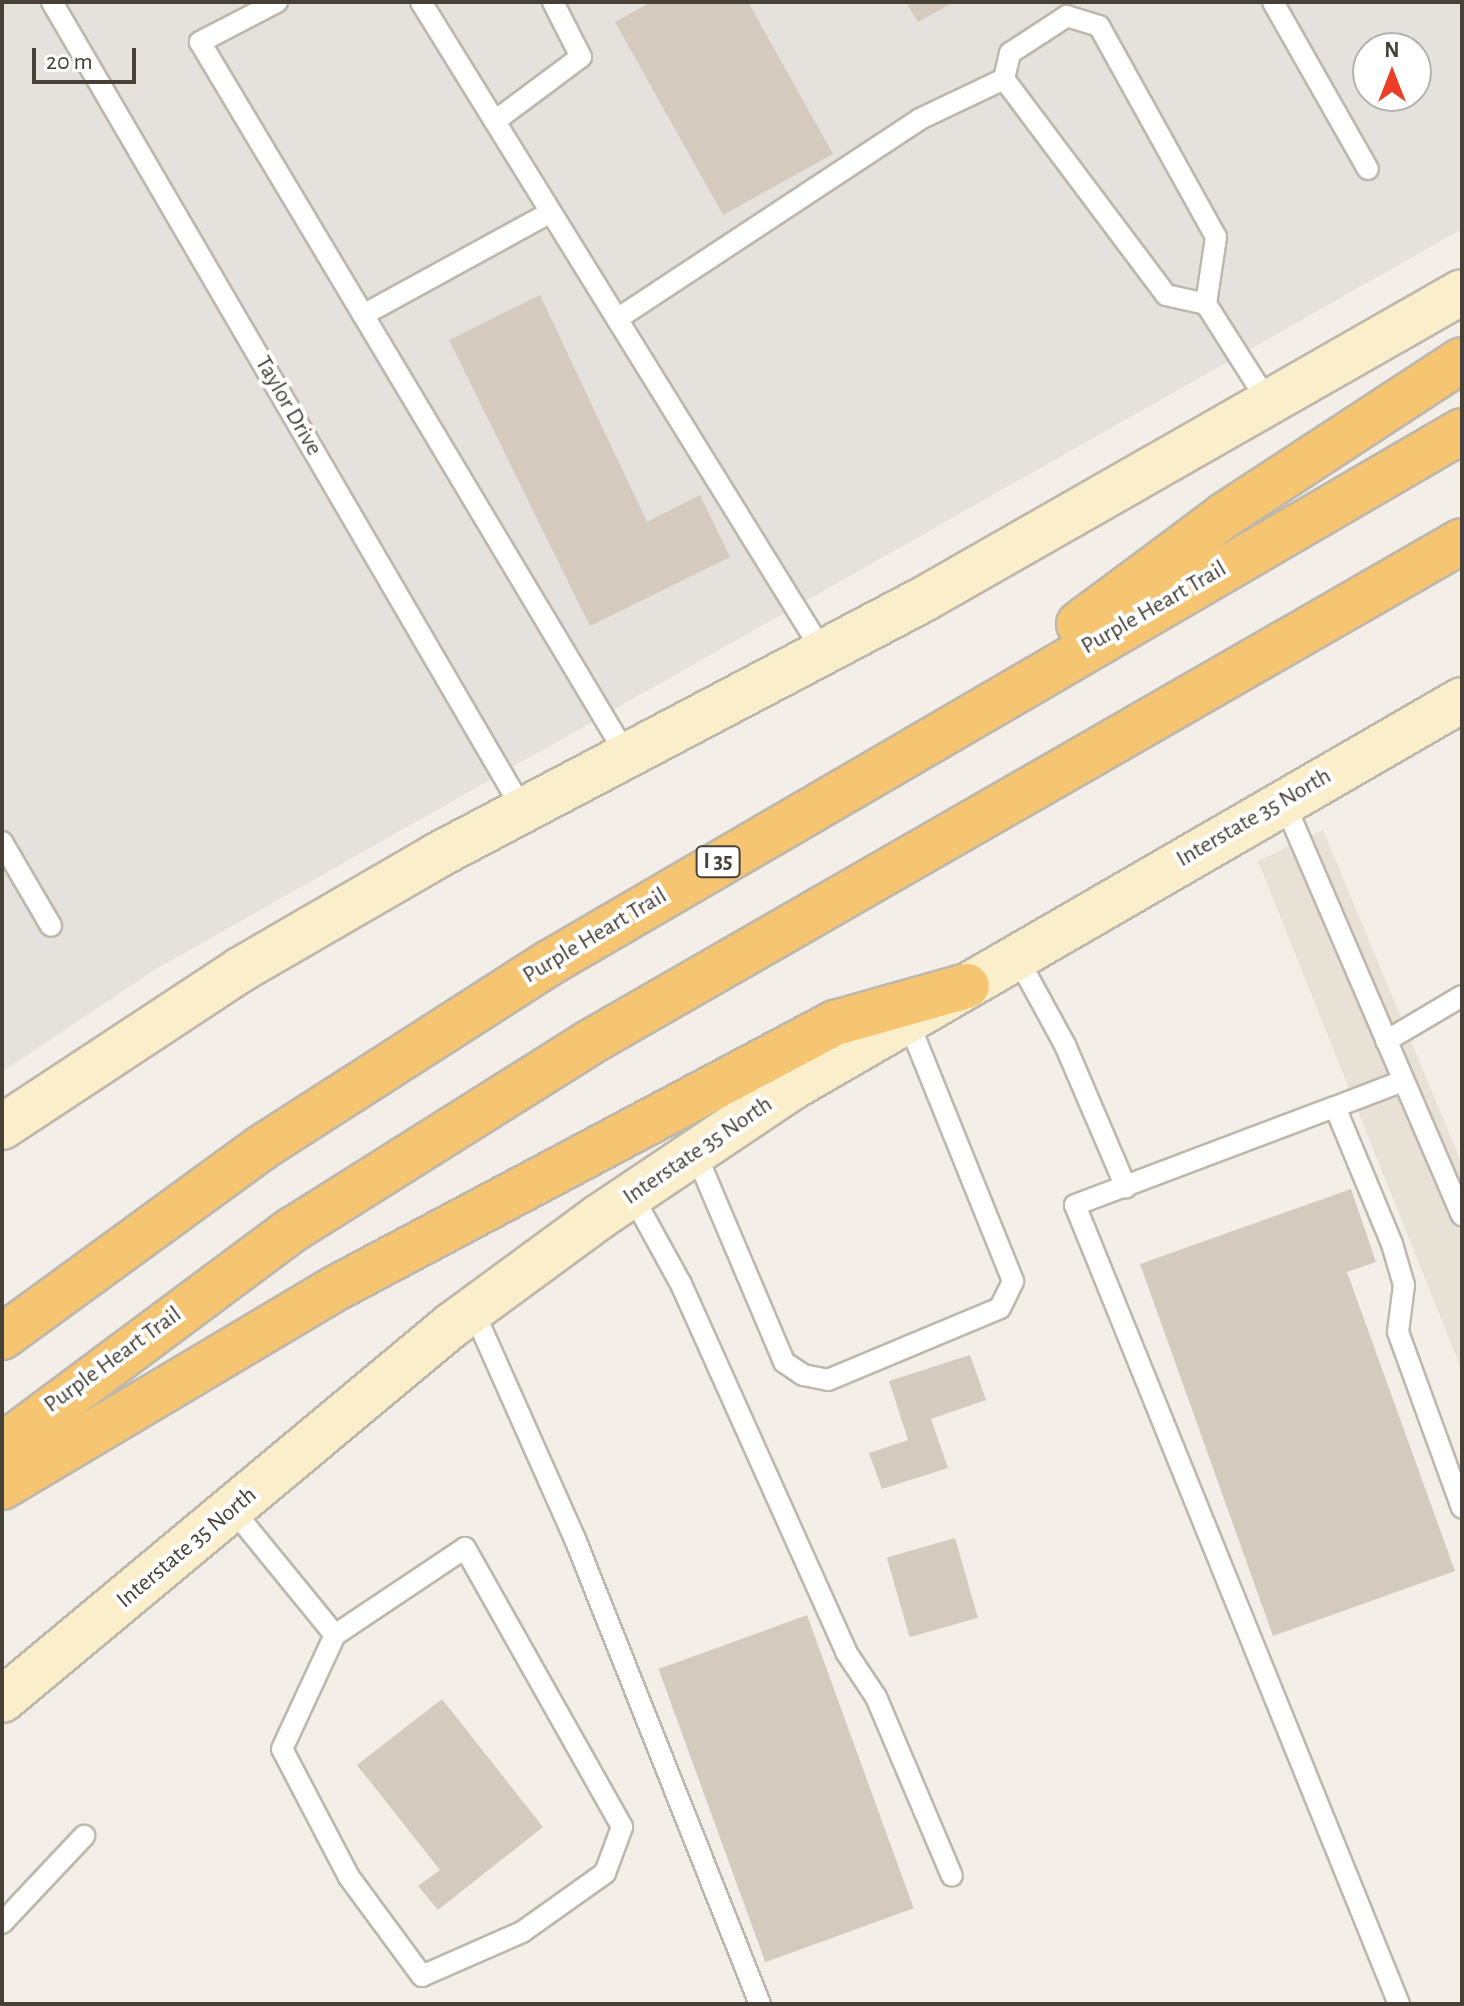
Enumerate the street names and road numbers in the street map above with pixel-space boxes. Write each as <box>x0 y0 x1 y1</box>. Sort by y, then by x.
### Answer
street label: Taylor Drive <box>248 351 328 461</box>
street label: Purple Heart Trail <box>1076 555 1232 661</box>
street label: Interstate 35 North <box>1171 762 1337 874</box>
road number: I 35 <box>694 844 742 880</box>
street label: Purple Heart Trail <box>518 882 672 990</box>
street label: Interstate 35 North <box>618 1090 778 1212</box>
street label: Purple Heart Trail <box>39 1300 187 1420</box>
street label: Interstate 35 North <box>111 1481 263 1615</box>

